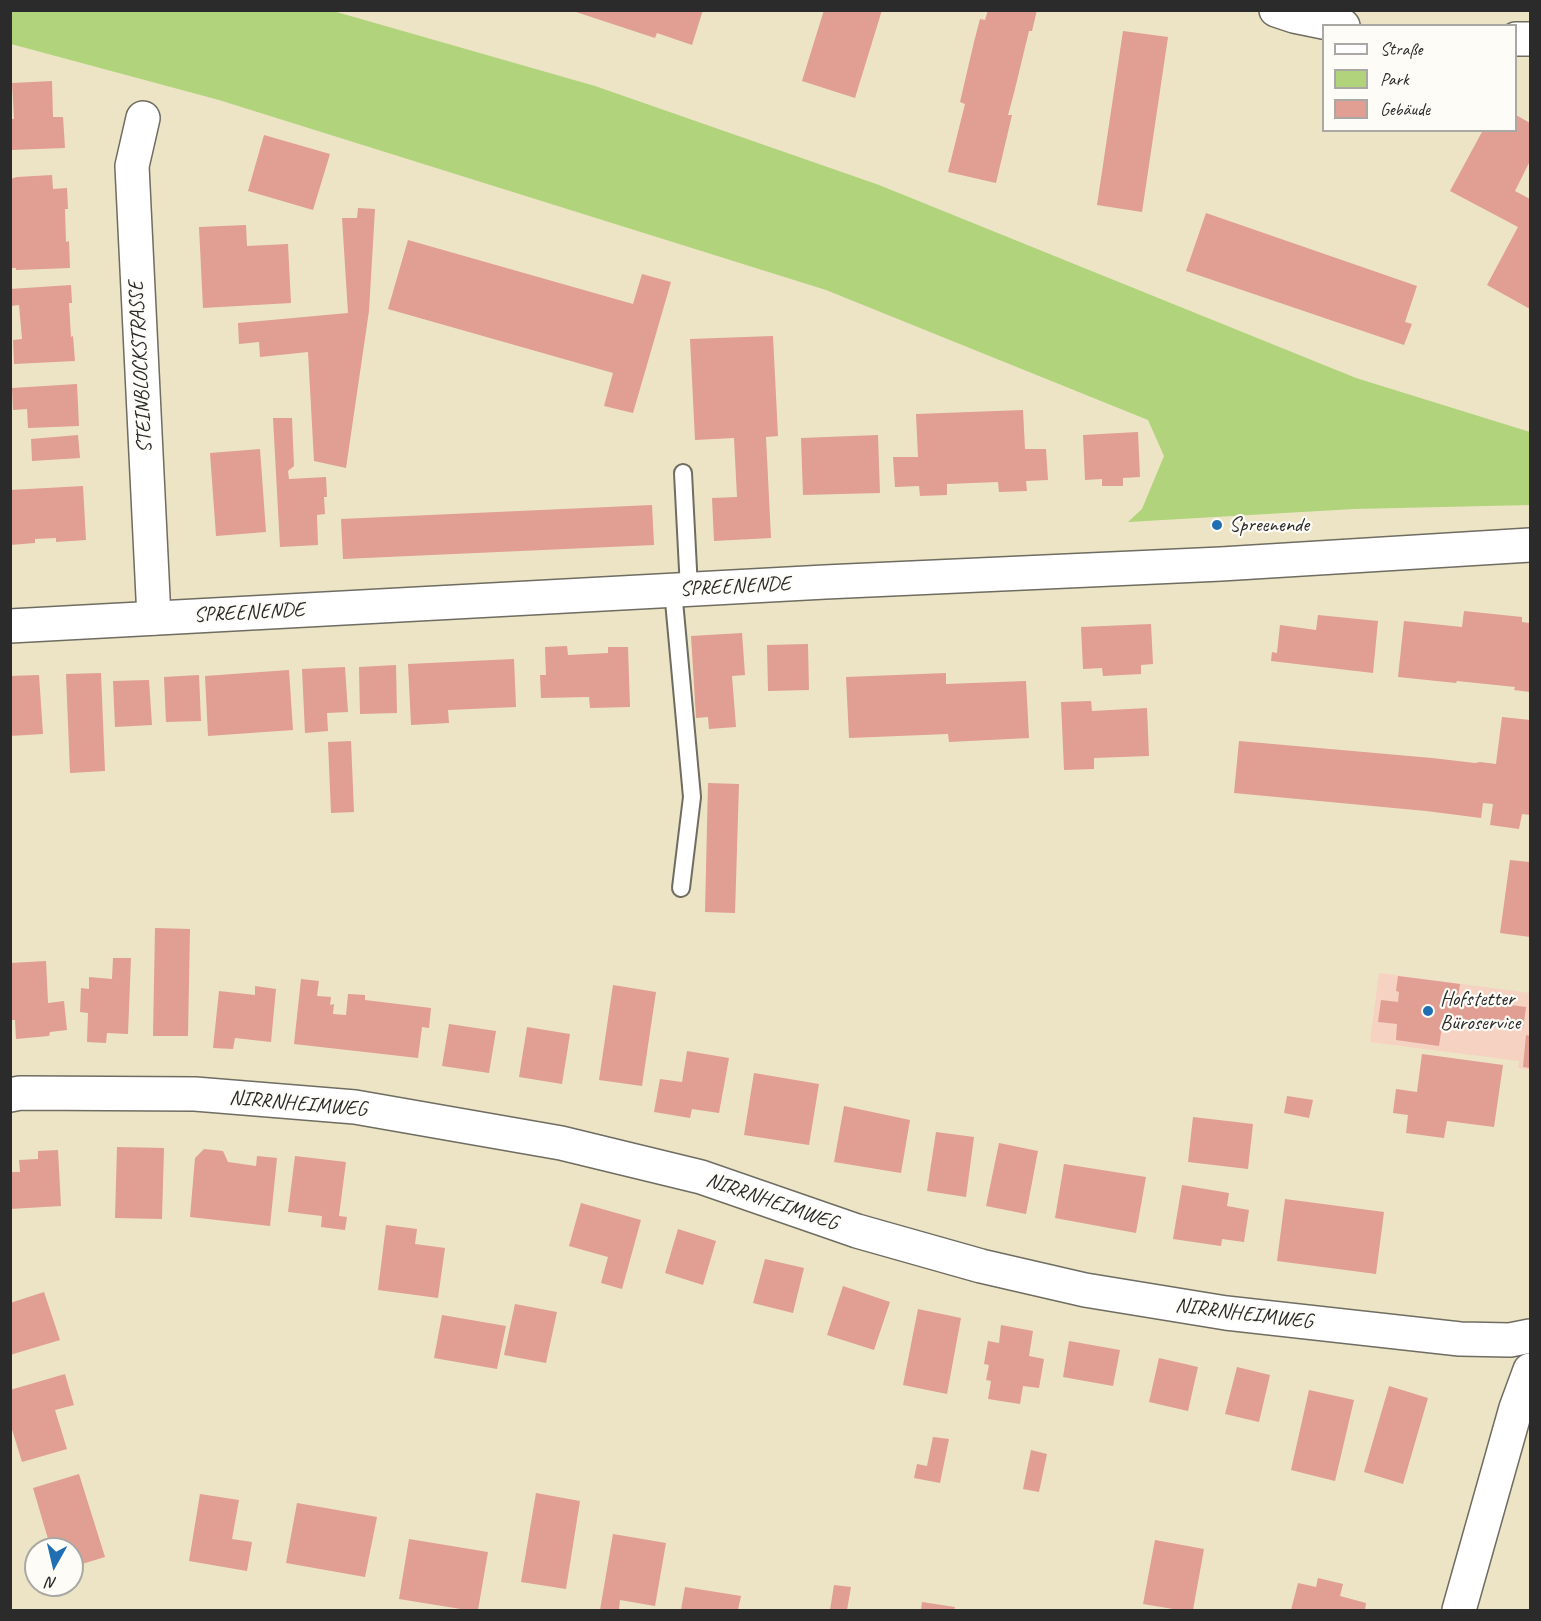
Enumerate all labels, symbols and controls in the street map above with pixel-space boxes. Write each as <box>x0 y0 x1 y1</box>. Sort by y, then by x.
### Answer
legend <box>1322 24 1517 132</box>
text: Straße <box>1380 38 1422 60</box>
text: Park <box>1380 68 1409 90</box>
text: Gebäude <box>1380 98 1430 120</box>
street label: STEINBLOCKSTRASSE <box>124 280 158 454</box>
place label: Spreenende <box>1229 512 1309 538</box>
marker: Spreenende <box>1210 518 1224 532</box>
street label: SPREENENDE <box>679 572 791 602</box>
street label: SPREENENDE <box>193 598 305 628</box>
place label: Hofstetter Büroservice <box>1440 986 1520 1036</box>
marker: Hofstetter Büroservice <box>1421 1004 1435 1018</box>
street label: NIRRNHEIMWEG <box>228 1085 368 1123</box>
street label: NIRRNHEIMWEG <box>703 1168 841 1236</box>
street label: NIRRNHEIMWEG <box>1174 1293 1314 1335</box>
north arrow <box>24 1537 84 1597</box>
text: N <box>45 1572 58 1593</box>

